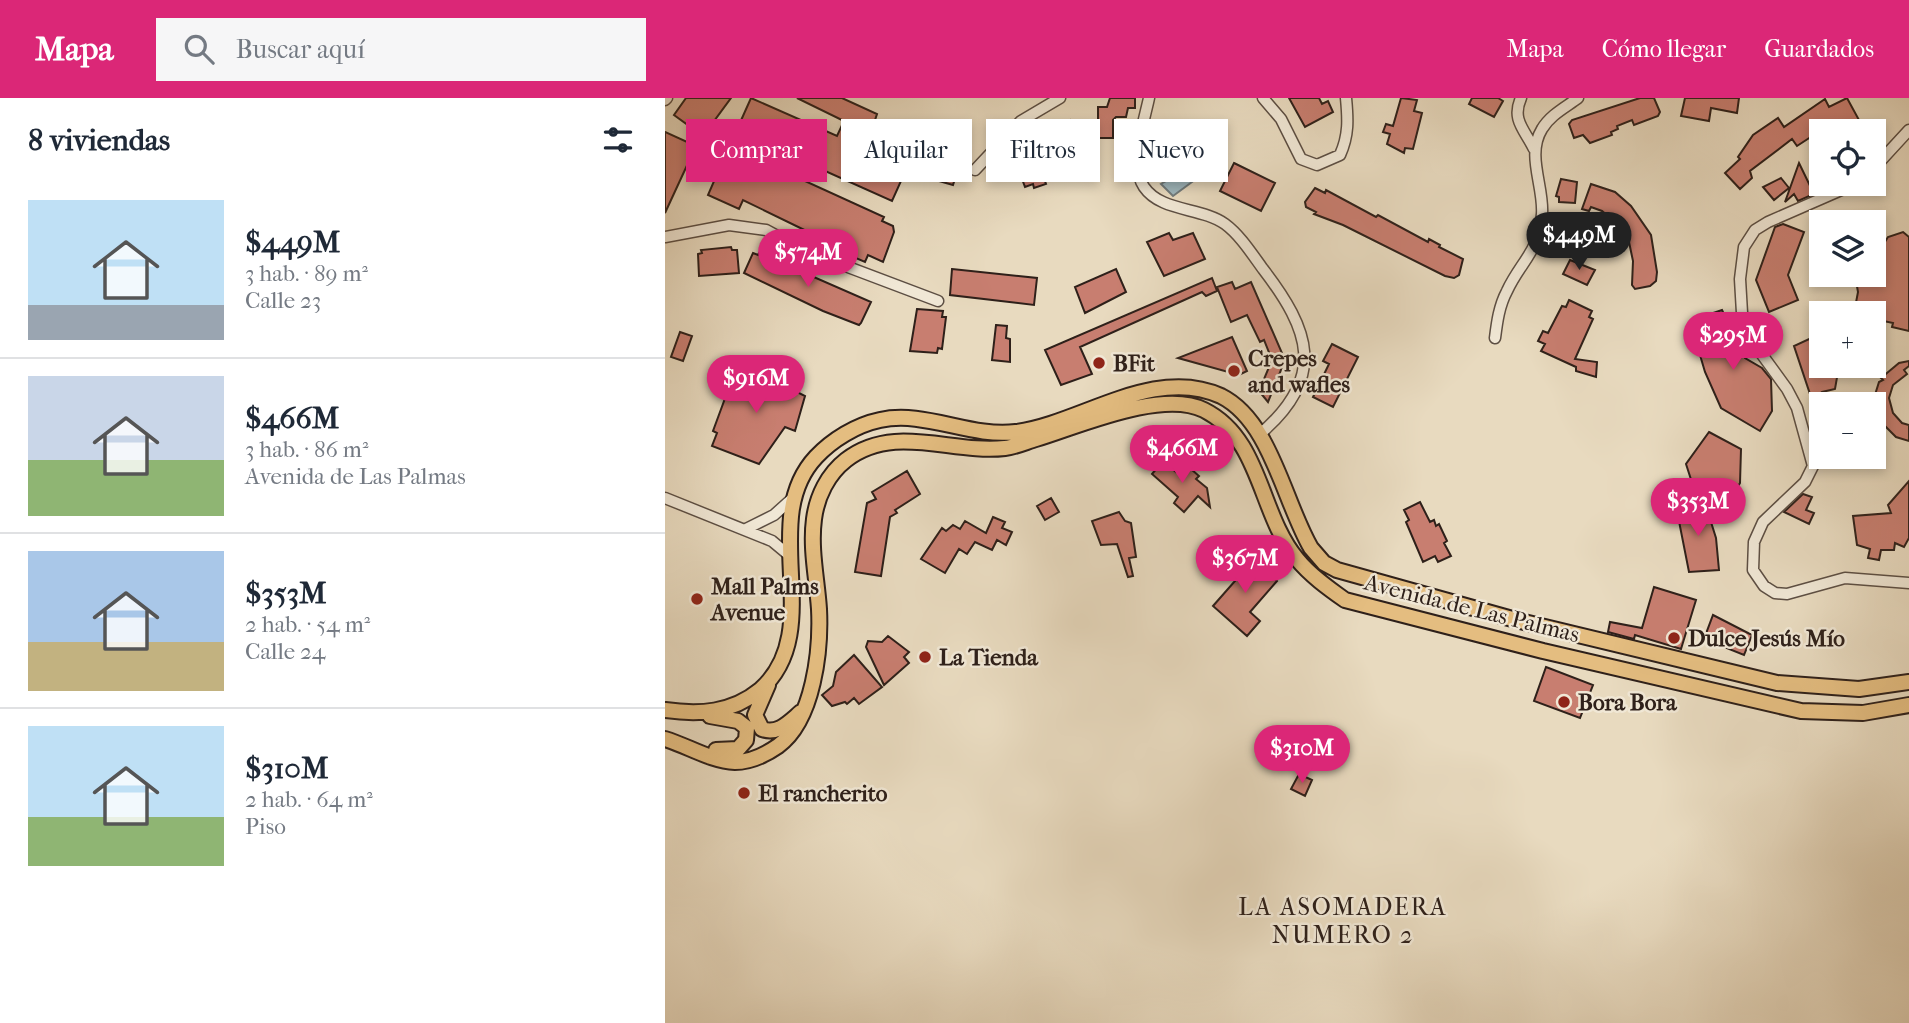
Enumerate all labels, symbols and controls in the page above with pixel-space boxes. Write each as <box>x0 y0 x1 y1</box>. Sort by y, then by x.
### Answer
search box <box>156 18 646 81</box>
text: Mapa <box>35 30 114 69</box>
icon: search <box>180 30 218 68</box>
text: Buscar aquí <box>236 34 365 65</box>
text: Mapa <box>1506 35 1564 63</box>
text: Cómo llegar <box>1602 35 1726 63</box>
text: Guardados <box>1764 35 1874 63</box>
chip: Comprar <box>686 119 827 182</box>
chip: Alquilar <box>841 119 972 182</box>
chip: Filtros <box>986 119 1100 182</box>
chip: Nuevo <box>1114 119 1228 182</box>
map controls <box>1809 119 1886 469</box>
button: locate <box>1809 119 1886 196</box>
icon: filters <box>599 121 637 159</box>
text: 8 viviendas <box>28 123 170 158</box>
button: layers <box>1809 210 1886 287</box>
pin: $449M <box>1530 212 1628 272</box>
text: $449M <box>1542 221 1616 248</box>
text: $449M <box>245 225 340 260</box>
icon: home <box>84 228 168 312</box>
pin: $574M <box>759 230 857 289</box>
text: $574M <box>774 238 842 265</box>
text: 3 hab. · 89 m² <box>245 260 368 287</box>
text: Calle 23 <box>245 287 321 314</box>
button: + <box>1809 301 1886 378</box>
pin: $295M <box>1684 313 1782 372</box>
text: $295M <box>1699 321 1767 348</box>
place label: Crepes and wafles <box>1248 345 1350 398</box>
place label: BFit <box>1113 350 1156 377</box>
marker: BFit <box>1091 355 1107 371</box>
pin: $916M <box>707 356 805 415</box>
marker: Crepes and wafles <box>1226 363 1242 379</box>
text: $916M <box>723 364 789 391</box>
button: − <box>1809 392 1886 469</box>
text: $466M <box>245 401 339 436</box>
icon: home <box>84 404 168 488</box>
pin: $466M <box>1133 426 1231 485</box>
text: $466M <box>1146 434 1218 461</box>
text: 3 hab. · 86 m² <box>245 436 368 463</box>
text: Avenida de Las Palmas <box>245 463 466 490</box>
pin: $353M <box>1649 478 1747 538</box>
text: $353M <box>1667 487 1729 514</box>
pin: $367M <box>1196 536 1294 595</box>
text: $367M <box>1212 544 1278 571</box>
street label: Avenida de Las Palmas <box>1361 568 1582 648</box>
place label: Mall Palms Avenue <box>709 573 819 626</box>
text: $353M <box>245 576 327 611</box>
icon: home <box>84 579 168 663</box>
marker: Mall Palms Avenue <box>689 591 705 607</box>
text: 2 hab. · 54 m² <box>245 611 370 638</box>
place label: Dulce Jesús Mío <box>1688 625 1845 652</box>
marker: Dulce Jesús Mío <box>1666 630 1682 646</box>
text: Calle 24 <box>245 638 325 665</box>
place label: La Tienda <box>939 644 1039 671</box>
marker: La Tienda <box>917 649 933 665</box>
place label: Bora Bora <box>1578 689 1678 716</box>
marker: Bora Bora <box>1556 694 1572 710</box>
pin: $310M <box>1253 726 1351 785</box>
text: $310M <box>1270 734 1334 761</box>
text: $310M <box>245 751 328 786</box>
icon: home <box>84 754 168 838</box>
place label: El rancherito <box>758 780 888 807</box>
marker: El rancherito <box>736 785 752 801</box>
text: 2 hab. · 64 m² <box>245 786 373 813</box>
text: Piso <box>245 813 286 840</box>
district label: LA ASOMADERA NUMERO 2 <box>1238 893 1448 949</box>

